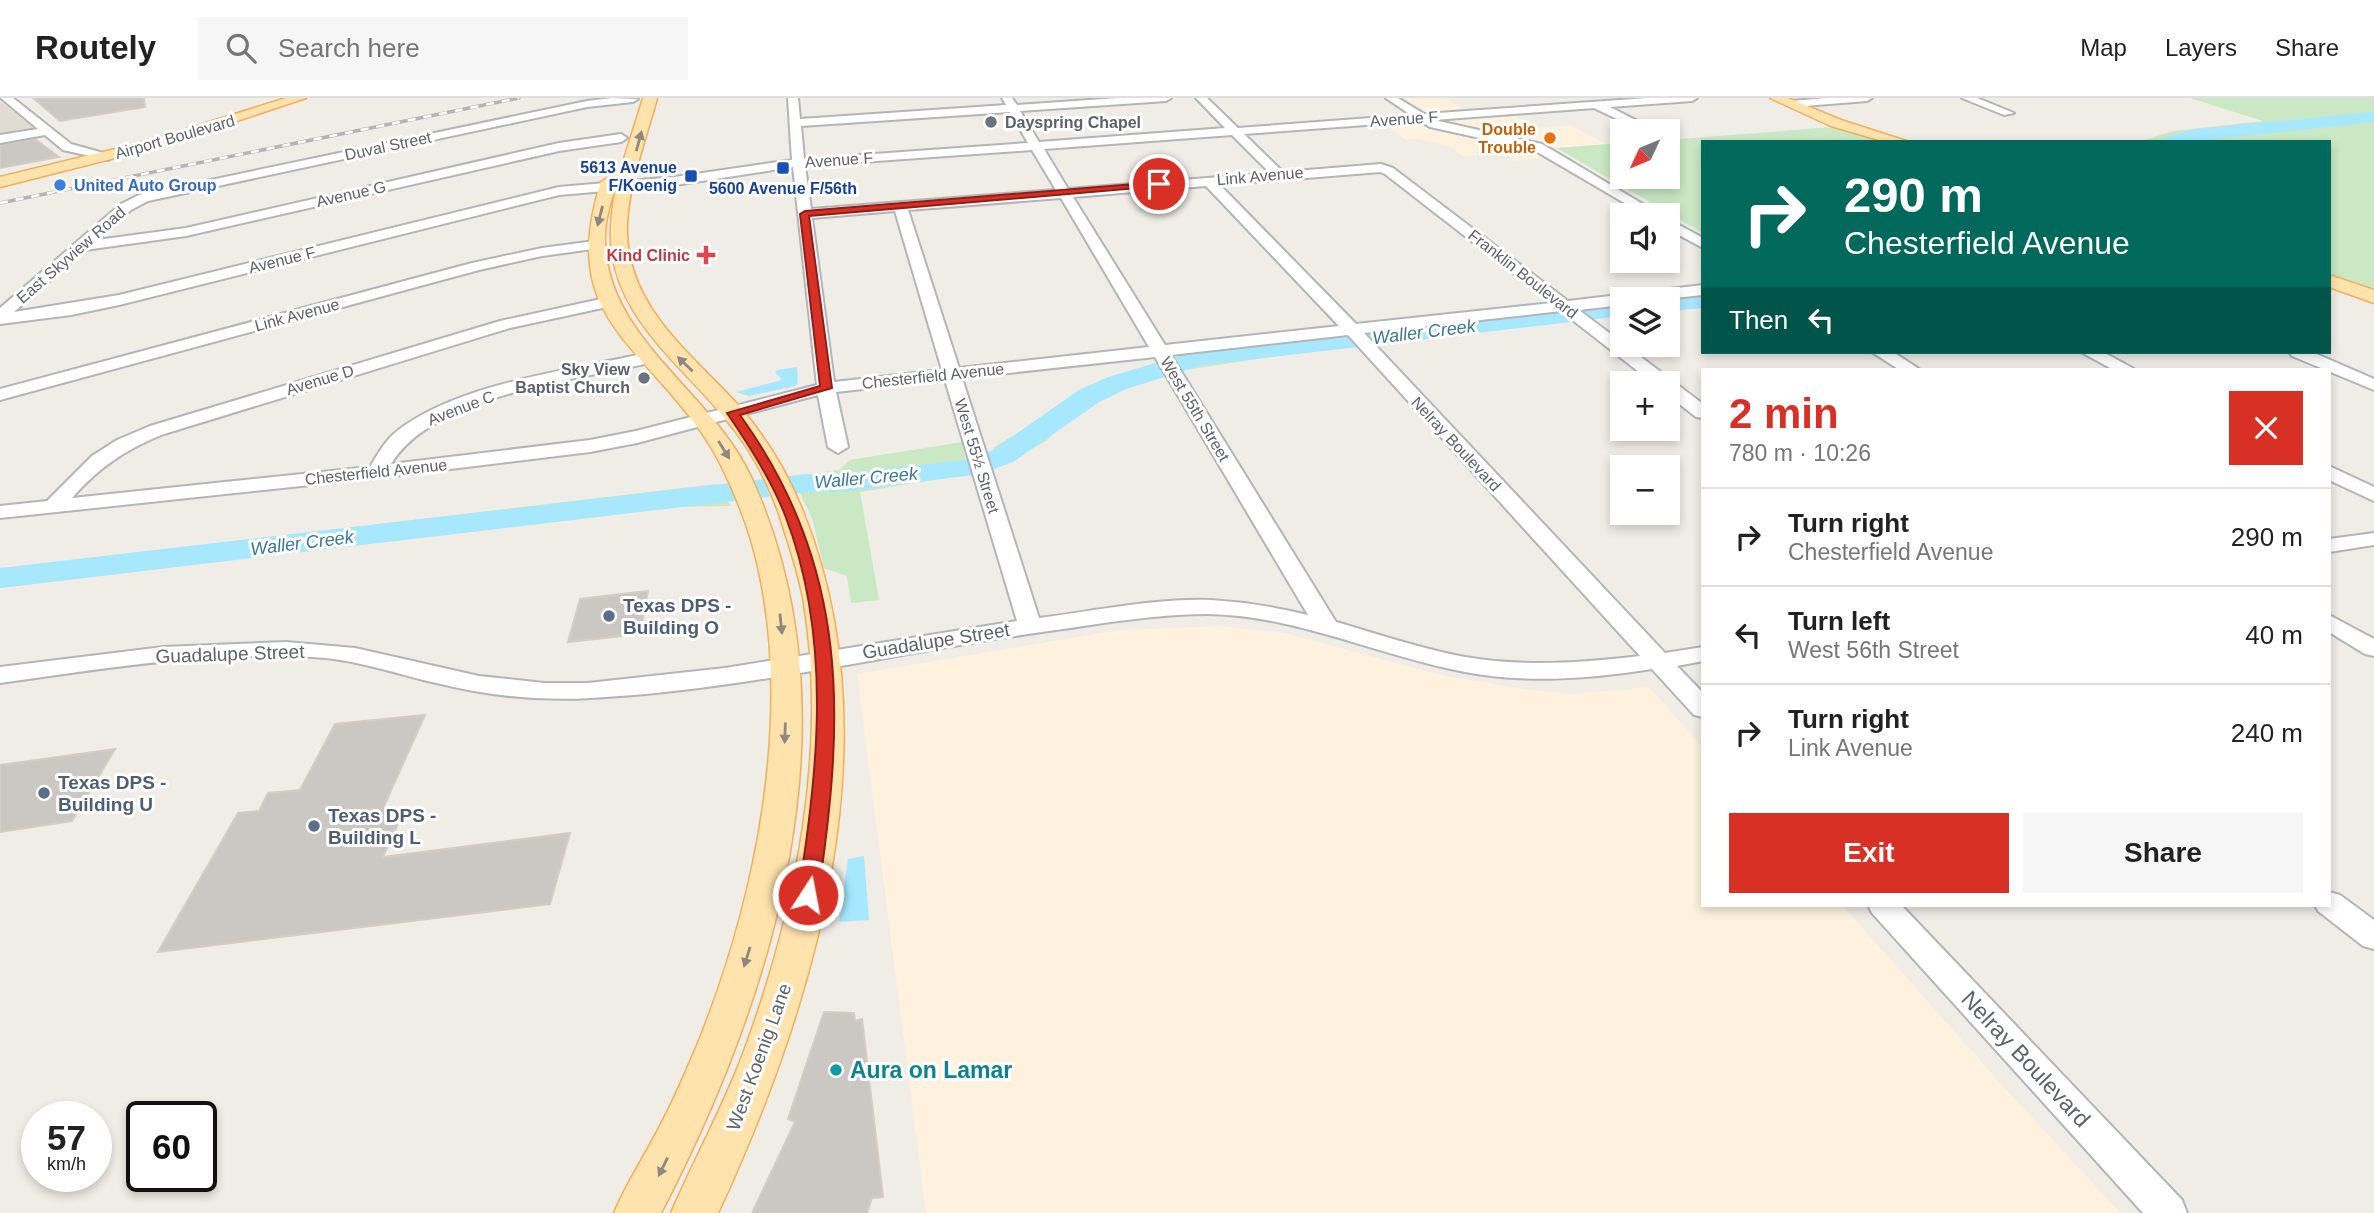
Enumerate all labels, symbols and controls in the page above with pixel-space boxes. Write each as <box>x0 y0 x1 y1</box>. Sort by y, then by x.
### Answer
search box <box>198 17 688 80</box>
text: Routely <box>35 29 156 66</box>
icon: search <box>222 29 260 67</box>
text: Search here <box>278 33 420 63</box>
text: Map <box>2080 34 2127 61</box>
text: Layers <box>2165 34 2237 61</box>
text: Share <box>2275 34 2339 61</box>
street label: Avenue F <box>1369 108 1439 130</box>
street label: Airport Boulevard <box>113 112 237 162</box>
marker: Dayspring Chapel <box>983 114 999 130</box>
place label: Dayspring Chapel <box>1005 114 1141 131</box>
north arrow <box>1610 119 1680 189</box>
map controls <box>1610 119 1680 525</box>
place label: Double Trouble <box>1478 121 1536 156</box>
street label: Duval Street <box>343 128 433 163</box>
one-way arrow <box>634 130 644 151</box>
marker: Double Trouble <box>1542 130 1558 146</box>
street label: Avenue F <box>804 149 874 171</box>
pin <box>1129 154 1189 214</box>
place label: 5613 Avenue F/Koenig <box>580 159 677 194</box>
marker: 5600 Avenue F/56th <box>775 160 791 176</box>
street label: Link Avenue <box>1216 164 1304 188</box>
icon: arrive <box>1140 165 1178 203</box>
marker: 5613 Avenue F/Koenig <box>683 168 699 184</box>
icon: right <box>1729 168 1820 259</box>
text: 290 m <box>1844 168 1983 222</box>
marker: United Auto Group <box>52 177 68 193</box>
place label: United Auto Group <box>74 177 217 194</box>
street label: Avenue G <box>315 178 387 210</box>
place label: 5600 Avenue F/56th <box>709 180 857 197</box>
street label: East Skyview Road <box>13 203 129 307</box>
button: sound <box>1610 203 1680 273</box>
one-way arrow <box>594 205 605 227</box>
text: Chesterfield Avenue <box>1844 225 2130 261</box>
street label: Franklin Boulevard <box>1465 226 1581 322</box>
street label: Avenue F <box>247 243 317 276</box>
marker: Kind Clinic <box>696 245 716 265</box>
place label: Kind Clinic <box>606 247 690 264</box>
button: layers <box>1610 287 1680 357</box>
street label: Link Avenue <box>253 296 341 334</box>
icon: left <box>1802 301 1840 339</box>
text: Then <box>1729 305 1788 335</box>
water label: Waller Creek <box>1371 316 1478 348</box>
street label: West 55th Street <box>1157 354 1233 465</box>
one-way arrow <box>677 357 694 373</box>
street label: Chesterfield Avenue <box>861 360 1005 392</box>
place label: Sky View Baptist Church <box>515 361 631 396</box>
street label: Avenue D <box>284 362 356 398</box>
marker: Sky View Baptist Church <box>636 370 652 386</box>
button: + <box>1610 371 1680 441</box>
street label: Avenue C <box>425 388 497 428</box>
text: 2 min <box>1729 390 1839 437</box>
button: close <box>2229 391 2303 465</box>
street label: Nelray Boulevard <box>1408 393 1504 495</box>
street label: West 55½ Street <box>951 397 1003 516</box>
one-way arrow <box>718 440 730 459</box>
text: 780 m · 10:26 <box>1729 440 1871 466</box>
button: − <box>1610 455 1680 525</box>
street label: Chesterfield Avenue <box>304 456 448 488</box>
water label: Waller Creek <box>813 463 920 492</box>
text: Turn right <box>1788 508 1909 538</box>
icon: right <box>1729 518 1767 556</box>
text: 290 m <box>2231 522 2303 552</box>
water label: Waller Creek <box>249 527 356 559</box>
text: Chesterfield Avenue <box>1788 539 1993 565</box>
place label: Texas DPS - Building O <box>623 595 731 638</box>
text: Turn left <box>1788 606 1890 636</box>
marker: Texas DPS - Building O <box>601 608 617 624</box>
one-way arrow <box>775 613 786 635</box>
icon: left <box>1729 616 1767 654</box>
street label: Guadalupe Street <box>861 619 1012 663</box>
text: 40 m <box>2245 620 2303 650</box>
text: West 56th Street <box>1788 637 1959 663</box>
street label: Guadalupe Street <box>155 641 306 667</box>
text: Turn right <box>1788 704 1909 734</box>
icon: right <box>1729 714 1767 752</box>
text: 240 m <box>2231 718 2303 748</box>
one-way arrow <box>779 722 790 744</box>
text: Link Avenue <box>1788 735 1913 761</box>
place label: Texas DPS - Building U <box>58 772 166 815</box>
marker: Texas DPS - Building U <box>36 785 52 801</box>
place label: Texas DPS - Building L <box>328 805 436 848</box>
button: Exit <box>1729 813 2009 893</box>
button: Share <box>2023 813 2303 893</box>
marker: Texas DPS - Building L <box>306 818 322 834</box>
position arrow <box>771 858 845 932</box>
one-way arrow <box>741 946 751 967</box>
street label: West Koenig Lane <box>723 981 795 1133</box>
street label: Nelray Boulevard <box>1956 986 2096 1132</box>
place label: Aura on Lamar <box>850 1057 1012 1083</box>
marker: Aura on Lamar <box>828 1062 844 1078</box>
speed limit sign: 60 <box>126 1101 217 1192</box>
text: 57 <box>47 1118 86 1157</box>
text: km/h <box>47 1154 86 1174</box>
one-way arrow <box>657 1157 668 1177</box>

